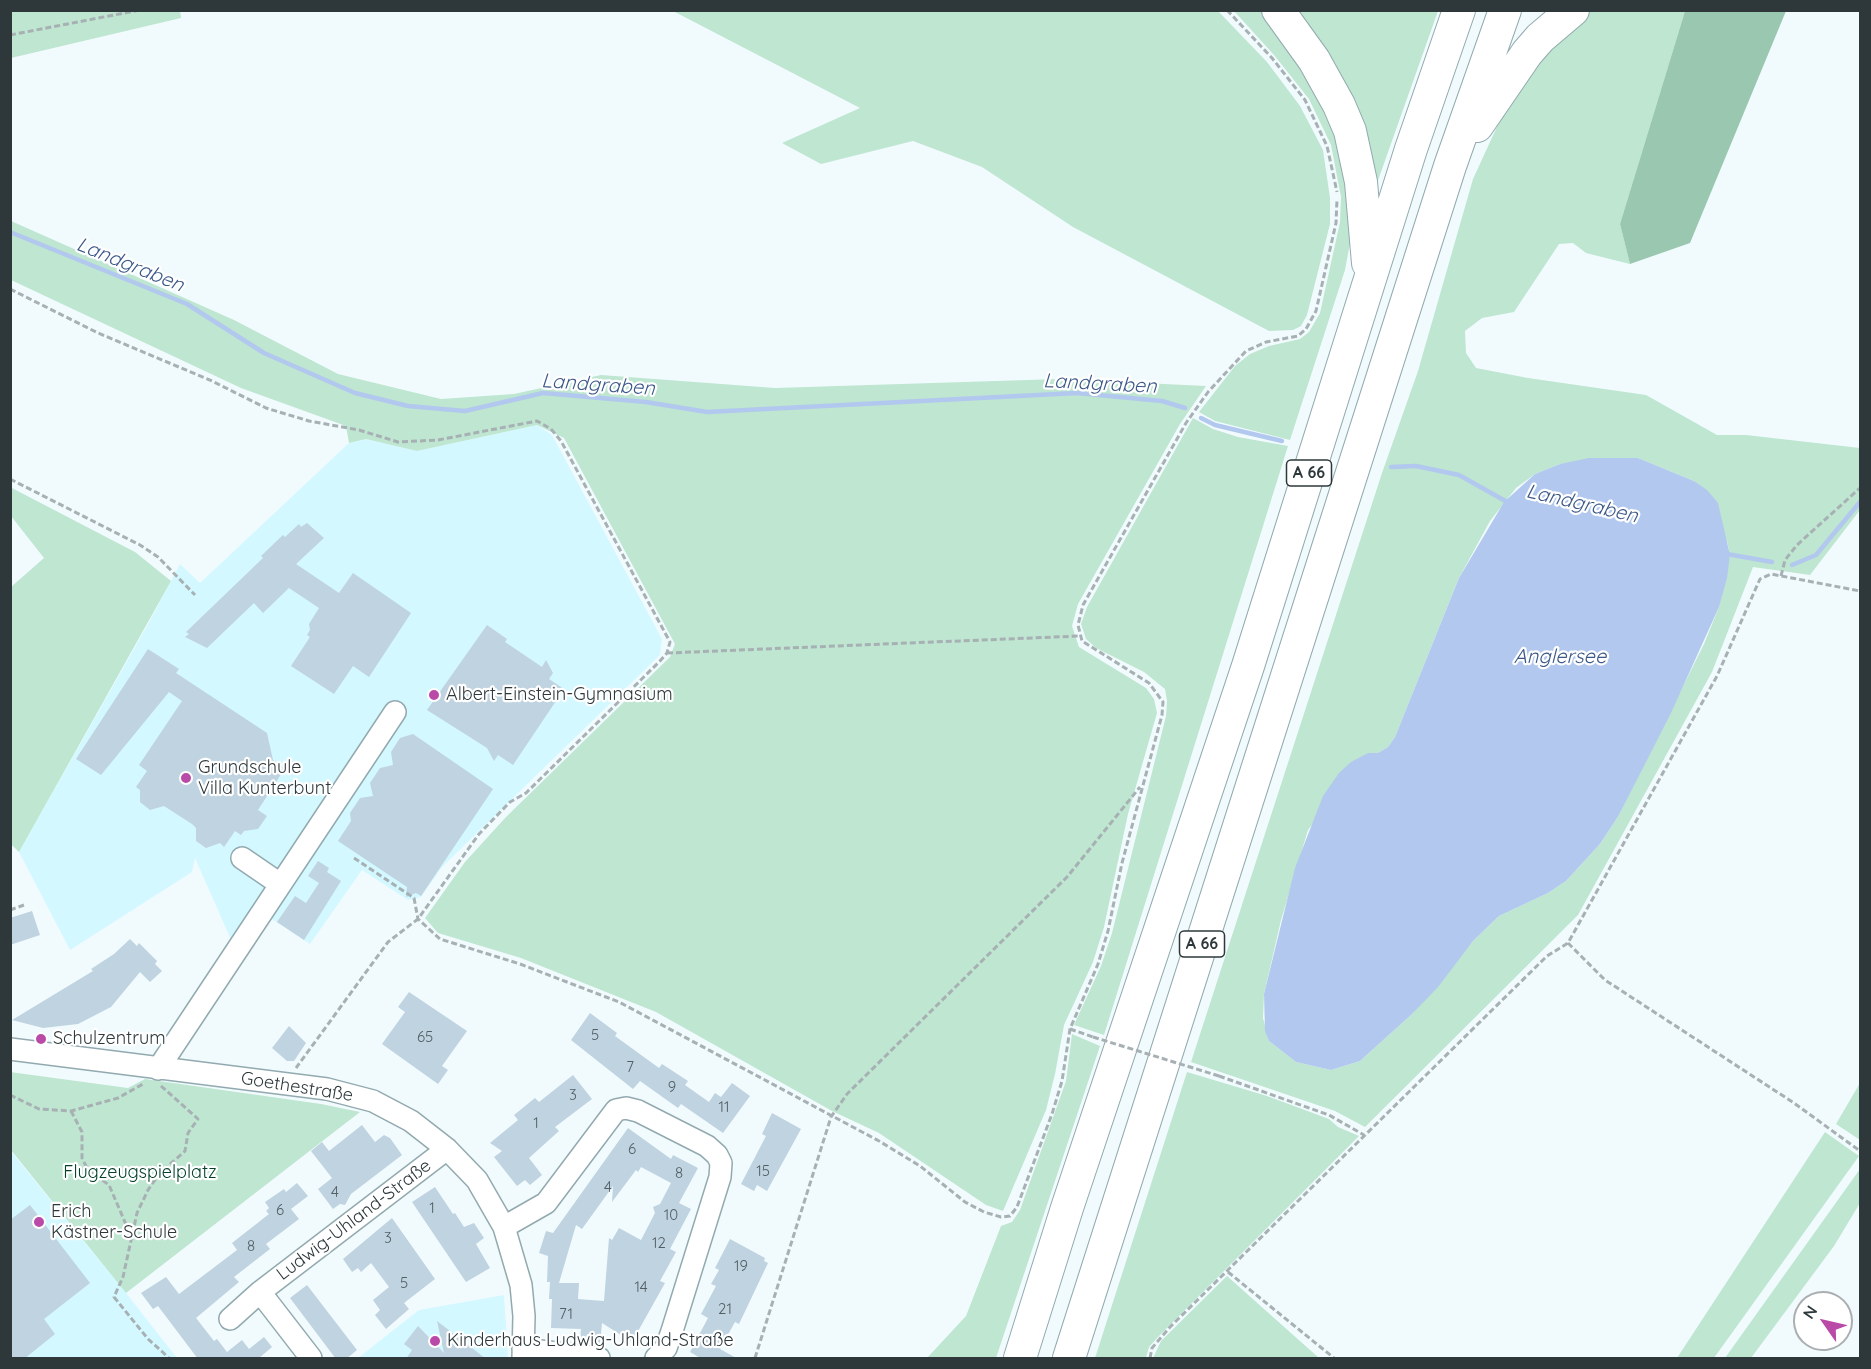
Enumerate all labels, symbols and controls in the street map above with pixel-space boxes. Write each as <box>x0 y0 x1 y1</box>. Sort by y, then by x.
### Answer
water label: Landgraben <box>73 233 187 297</box>
water label: Landgraben <box>541 369 655 401</box>
water label: Landgraben <box>1043 369 1157 399</box>
road number: A 66 <box>1286 460 1332 486</box>
water label: Landgraben <box>1524 480 1640 528</box>
water label: Anglersee <box>1514 645 1606 669</box>
place label: Albert-Einstein-Gymnasium <box>446 684 673 706</box>
marker: Albert-Einstein-Gymnasium <box>427 688 441 702</box>
place label: Grundschule Villa Kunterbunt <box>198 757 331 800</box>
marker: Grundschule Villa Kunterbunt <box>179 771 193 785</box>
road number: A 66 <box>1180 931 1224 957</box>
house number: 5 <box>591 1026 599 1044</box>
place label: Schulzentrum <box>53 1028 166 1050</box>
house number: 65 <box>417 1028 433 1046</box>
marker: Schulzentrum <box>34 1032 48 1046</box>
house number: 7 <box>626 1058 634 1076</box>
street label: Goethestraße <box>239 1067 355 1107</box>
house number: 9 <box>668 1078 676 1096</box>
house number: 3 <box>569 1086 577 1104</box>
house number: 11 <box>718 1098 730 1116</box>
house number: 1 <box>533 1114 539 1132</box>
house number: 6 <box>628 1140 636 1158</box>
street label: Ludwig-Uhland-Straße <box>273 1155 435 1285</box>
park label: Flugzeugspielplatz <box>63 1162 217 1184</box>
house number: 15 <box>756 1162 770 1180</box>
house number: 8 <box>675 1164 683 1182</box>
house number: 4 <box>604 1178 612 1196</box>
house number: 4 <box>331 1183 339 1201</box>
house number: 1 <box>429 1199 435 1217</box>
place label: Erich Kästner-Schule <box>51 1201 177 1244</box>
house number: 6 <box>276 1201 284 1219</box>
house number: 10 <box>664 1206 678 1224</box>
marker: Erich Kästner-Schule <box>32 1215 46 1229</box>
house number: 3 <box>384 1229 392 1247</box>
house number: 12 <box>652 1234 666 1252</box>
house number: 8 <box>247 1237 255 1255</box>
house number: 19 <box>734 1257 748 1275</box>
house number: 5 <box>400 1274 408 1292</box>
house number: 14 <box>634 1278 648 1296</box>
north arrow <box>1793 1291 1853 1351</box>
house number: 21 <box>718 1300 732 1318</box>
text: N <box>1798 1302 1821 1323</box>
house number: 71 <box>559 1305 573 1323</box>
place label: Kinderhaus Ludwig-Uhland-Straße <box>447 1330 734 1352</box>
marker: Kinderhaus Ludwig-Uhland-Straße <box>428 1334 442 1348</box>

